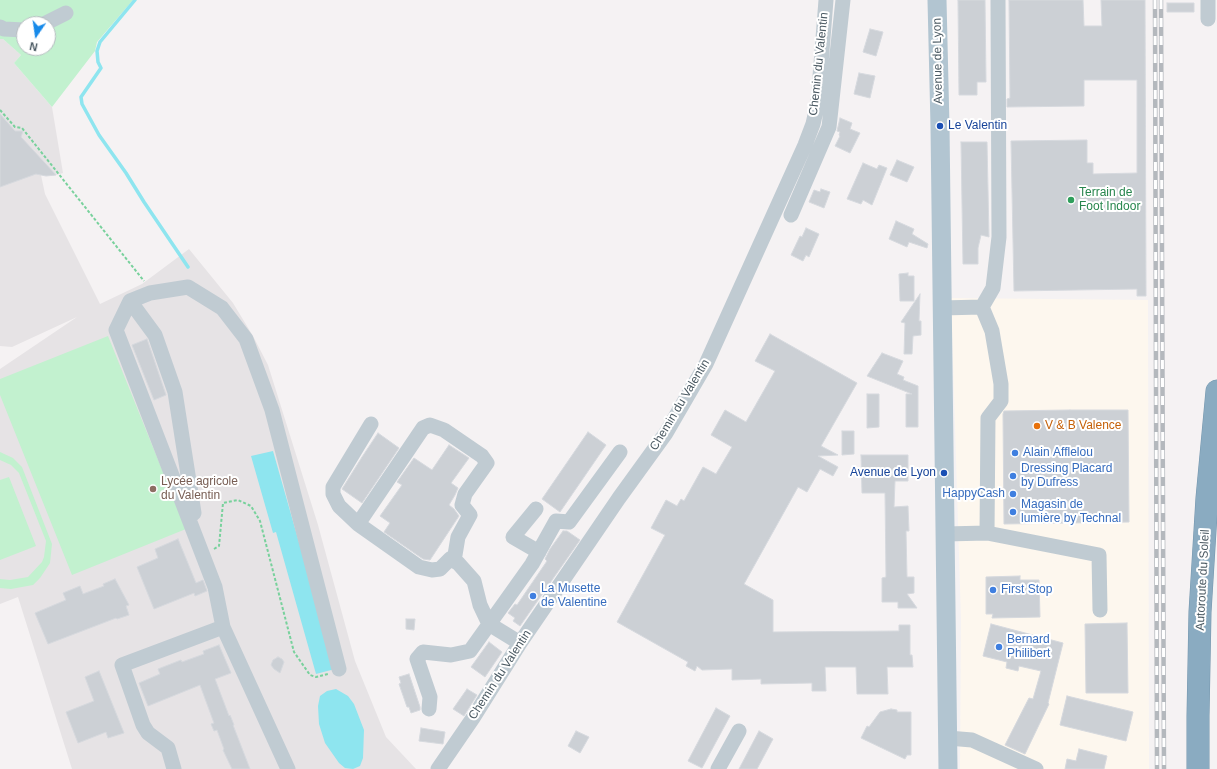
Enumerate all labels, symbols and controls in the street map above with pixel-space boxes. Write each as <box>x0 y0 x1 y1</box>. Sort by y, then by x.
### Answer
street label: Chemin du Valentin <box>806 12 832 116</box>
north arrow <box>16 16 56 56</box>
street label: Avenue de Lyon <box>930 18 946 104</box>
text: N <box>28 40 39 53</box>
place label: Le Valentin <box>948 119 1007 133</box>
marker: Le Valentin <box>935 121 945 131</box>
place label: Terrain de Foot Indoor <box>1079 186 1140 214</box>
marker: Terrain de Foot Indoor <box>1066 195 1076 205</box>
street label: Chemin du Valentin <box>647 357 713 453</box>
place label: V & B Valence <box>1045 419 1121 433</box>
marker: V & B Valence <box>1032 421 1042 431</box>
place label: Alain Afflelou <box>1023 446 1093 460</box>
marker: Alain Afflelou <box>1010 448 1020 458</box>
place label: Dressing Placard by Dufress <box>1021 462 1112 490</box>
place label: Avenue de Lyon <box>850 466 936 480</box>
marker: Avenue de Lyon <box>939 468 949 478</box>
marker: Dressing Placard by Dufress <box>1008 471 1018 481</box>
place label: Lycée agricole du Valentin <box>161 475 238 503</box>
marker: Lycée agricole du Valentin <box>148 484 158 494</box>
place label: HappyCash <box>942 487 1005 501</box>
marker: HappyCash <box>1008 489 1018 499</box>
place label: Magasin de lumière by Technal <box>1021 498 1121 526</box>
marker: Magasin de lumière by Technal <box>1008 507 1018 517</box>
street label: Autoroute du Soleil <box>1193 529 1213 631</box>
place label: La Musette de Valentine <box>541 582 607 610</box>
place label: First Stop <box>1001 583 1052 597</box>
marker: First Stop <box>988 585 998 595</box>
marker: La Musette de Valentine <box>528 591 538 601</box>
street label: Chemin du Valentin <box>466 628 534 722</box>
place label: Bernard Philibert <box>1007 633 1050 661</box>
marker: Bernard Philibert <box>994 642 1004 652</box>

